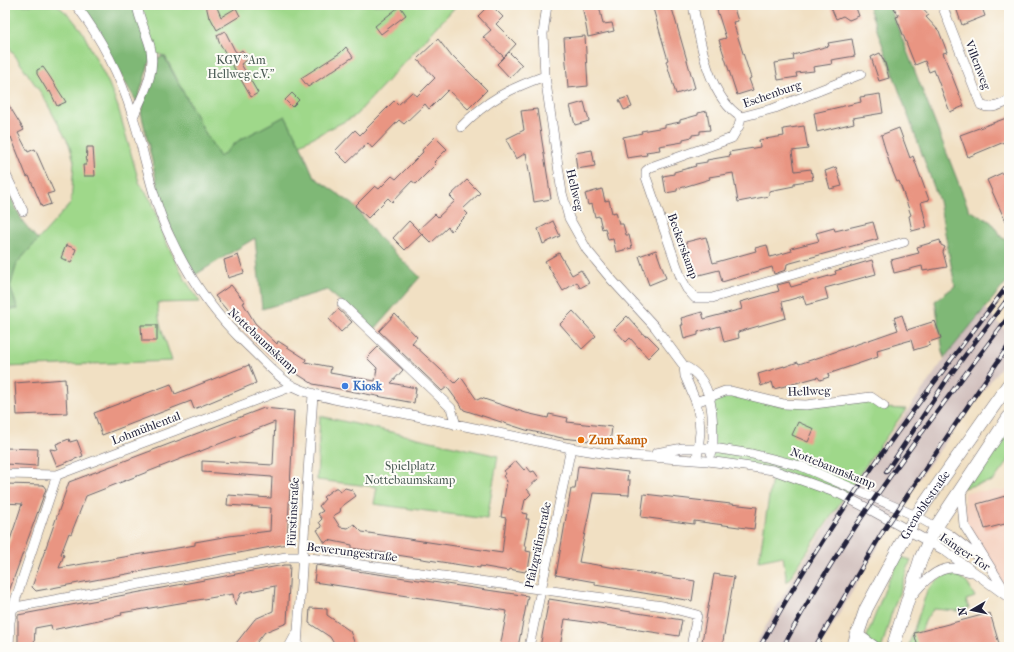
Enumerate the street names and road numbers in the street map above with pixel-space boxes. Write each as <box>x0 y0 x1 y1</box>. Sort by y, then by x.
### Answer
street label: Villenweg <box>962 37 994 92</box>
street label: Eschenburg <box>741 77 804 111</box>
street label: Hellweg <box>563 168 587 213</box>
street label: Beckerskamp <box>665 211 701 281</box>
street label: Nottebaumskamp <box>225 305 301 377</box>
street label: Hellweg <box>787 383 831 399</box>
street label: Lohmühlental <box>110 408 183 448</box>
street label: Nottebaumskamp <box>788 445 878 492</box>
street label: Grenoblestraße <box>898 468 953 542</box>
street label: Fürstinstraße <box>284 477 302 547</box>
street label: Pfalzgräfinstraße <box>522 500 554 590</box>
street label: Isinger Tor <box>937 530 994 574</box>
street label: Bewerungestraße <box>306 539 398 565</box>

